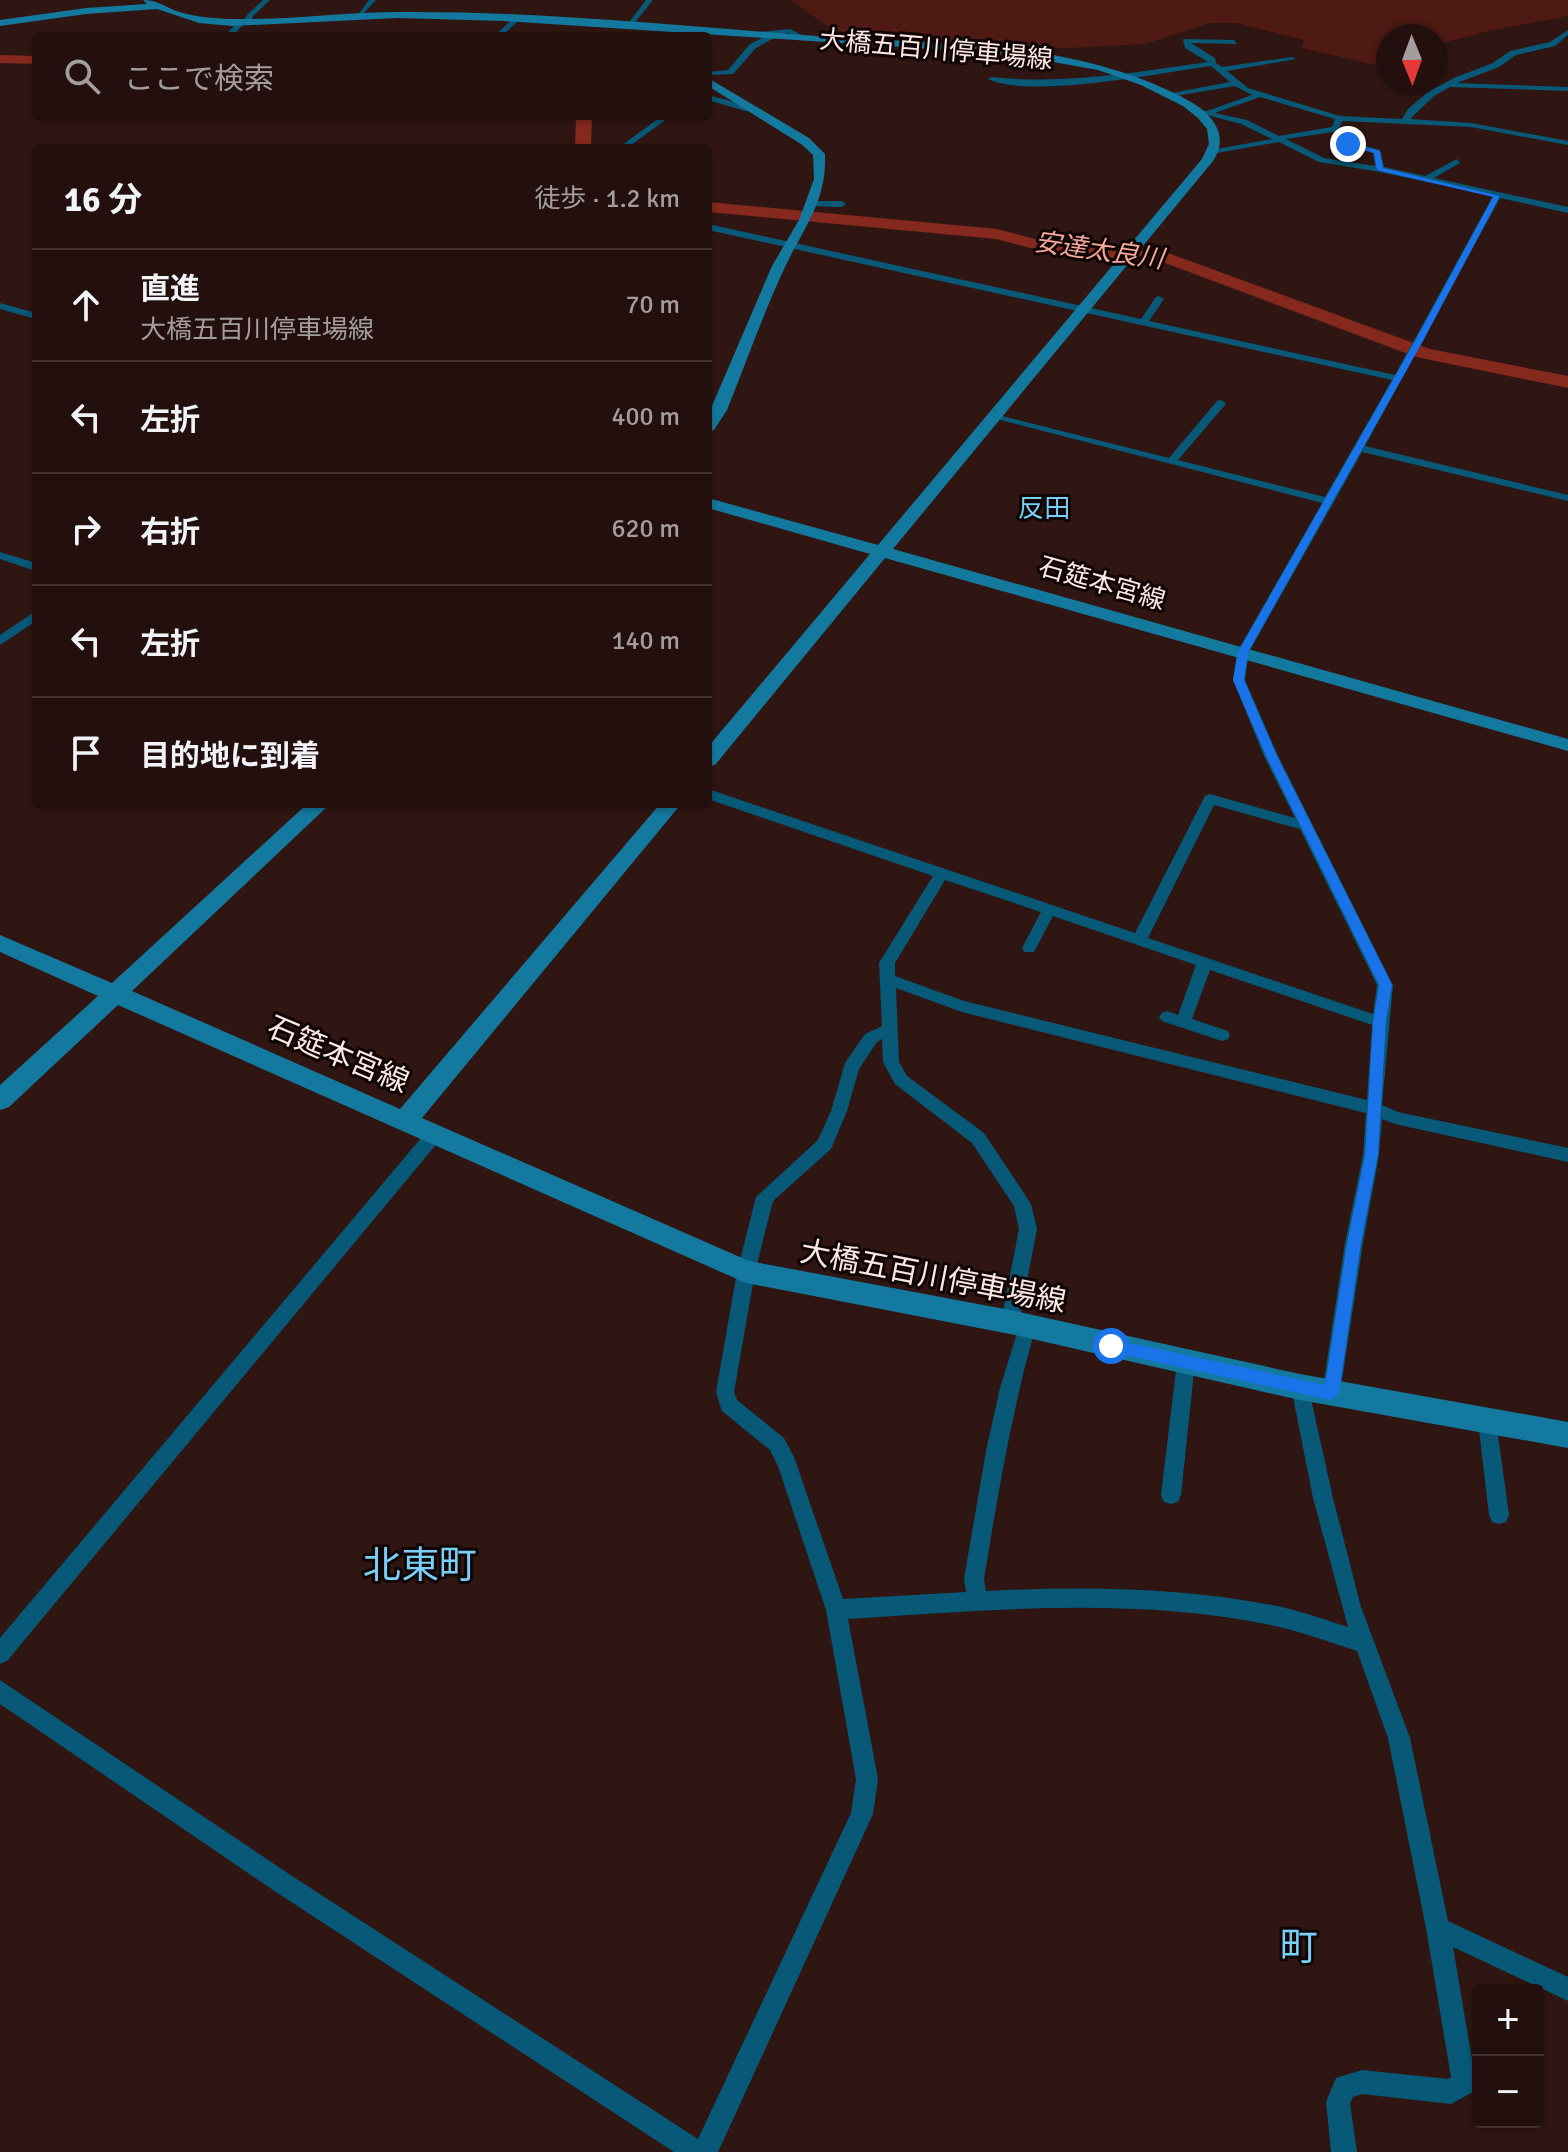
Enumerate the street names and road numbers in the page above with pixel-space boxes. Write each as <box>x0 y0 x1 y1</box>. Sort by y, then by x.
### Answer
street label: 大橋五百川停車場線 <box>818 24 1054 76</box>
street label: 石筵本宮線 <box>1035 551 1169 617</box>
street label: 石筵本宮線 <box>262 1009 414 1101</box>
street label: 大橋五百川停車場線 <box>797 1233 1069 1321</box>

